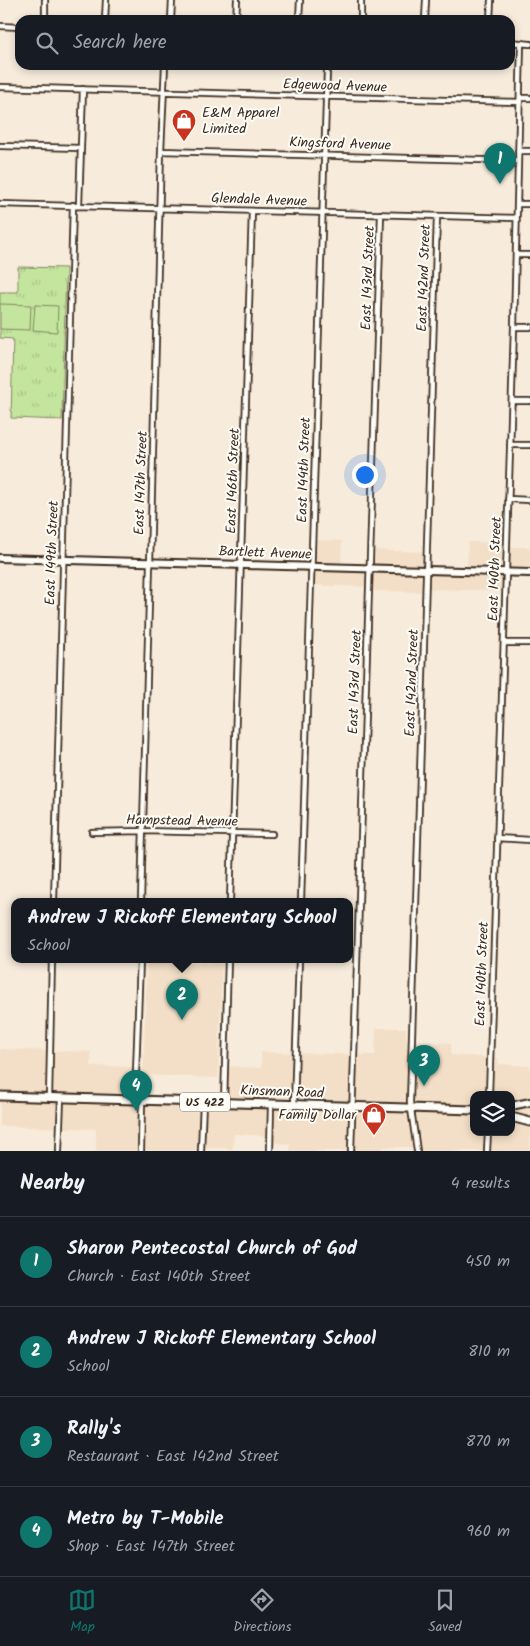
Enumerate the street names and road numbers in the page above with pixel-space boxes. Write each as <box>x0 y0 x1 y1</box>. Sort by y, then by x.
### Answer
street label: Edgewood Avenue <box>283 73 388 99</box>
street label: Kingsford Avenue <box>289 131 392 157</box>
street label: Glendale Avenue <box>211 187 308 213</box>
street label: East 142nd Street <box>411 223 437 332</box>
street label: East 143rd Street <box>355 225 381 331</box>
street label: East 144th Street <box>291 416 317 523</box>
street label: East 146th Street <box>220 427 246 534</box>
street label: East 147th Street <box>128 430 154 536</box>
street label: East 149th Street <box>39 500 65 606</box>
street label: East 140th Street <box>482 516 508 622</box>
street label: Bartlett Avenue <box>218 540 313 566</box>
street label: East 142nd Street <box>399 628 425 737</box>
street label: East 143rd Street <box>342 629 368 735</box>
street label: Hampstead Avenue <box>126 809 239 833</box>
street label: East 140th Street <box>469 921 495 1027</box>
street label: Kinsman Road <box>240 1080 325 1104</box>
road number: US 422 <box>180 1092 230 1112</box>

